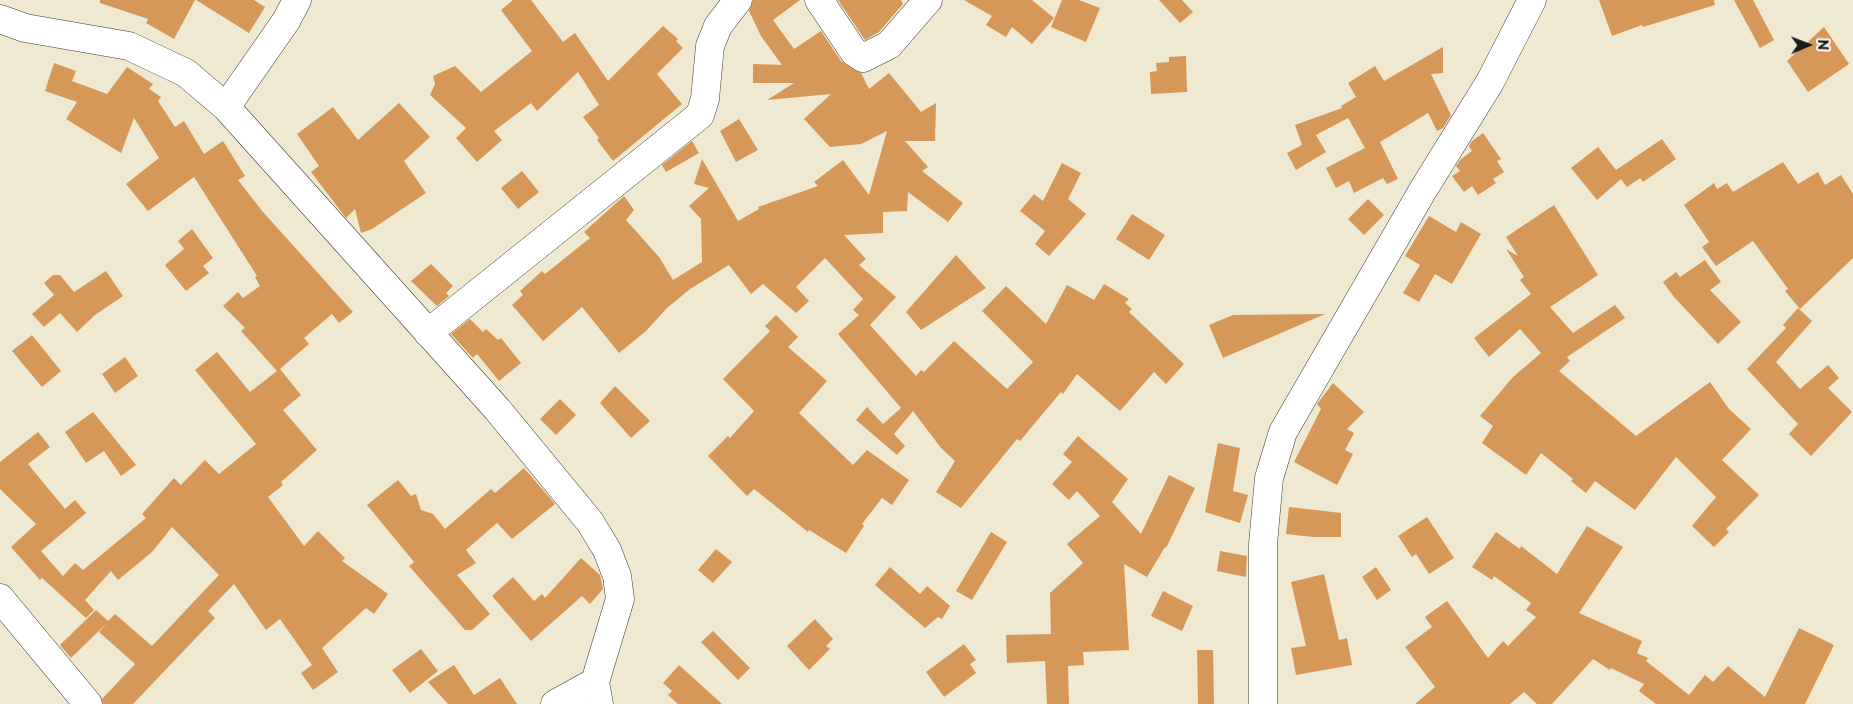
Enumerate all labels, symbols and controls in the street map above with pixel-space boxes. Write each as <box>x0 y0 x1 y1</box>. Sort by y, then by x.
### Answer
north arrow <box>1783 20 1833 70</box>
text: N <box>1813 39 1834 50</box>

